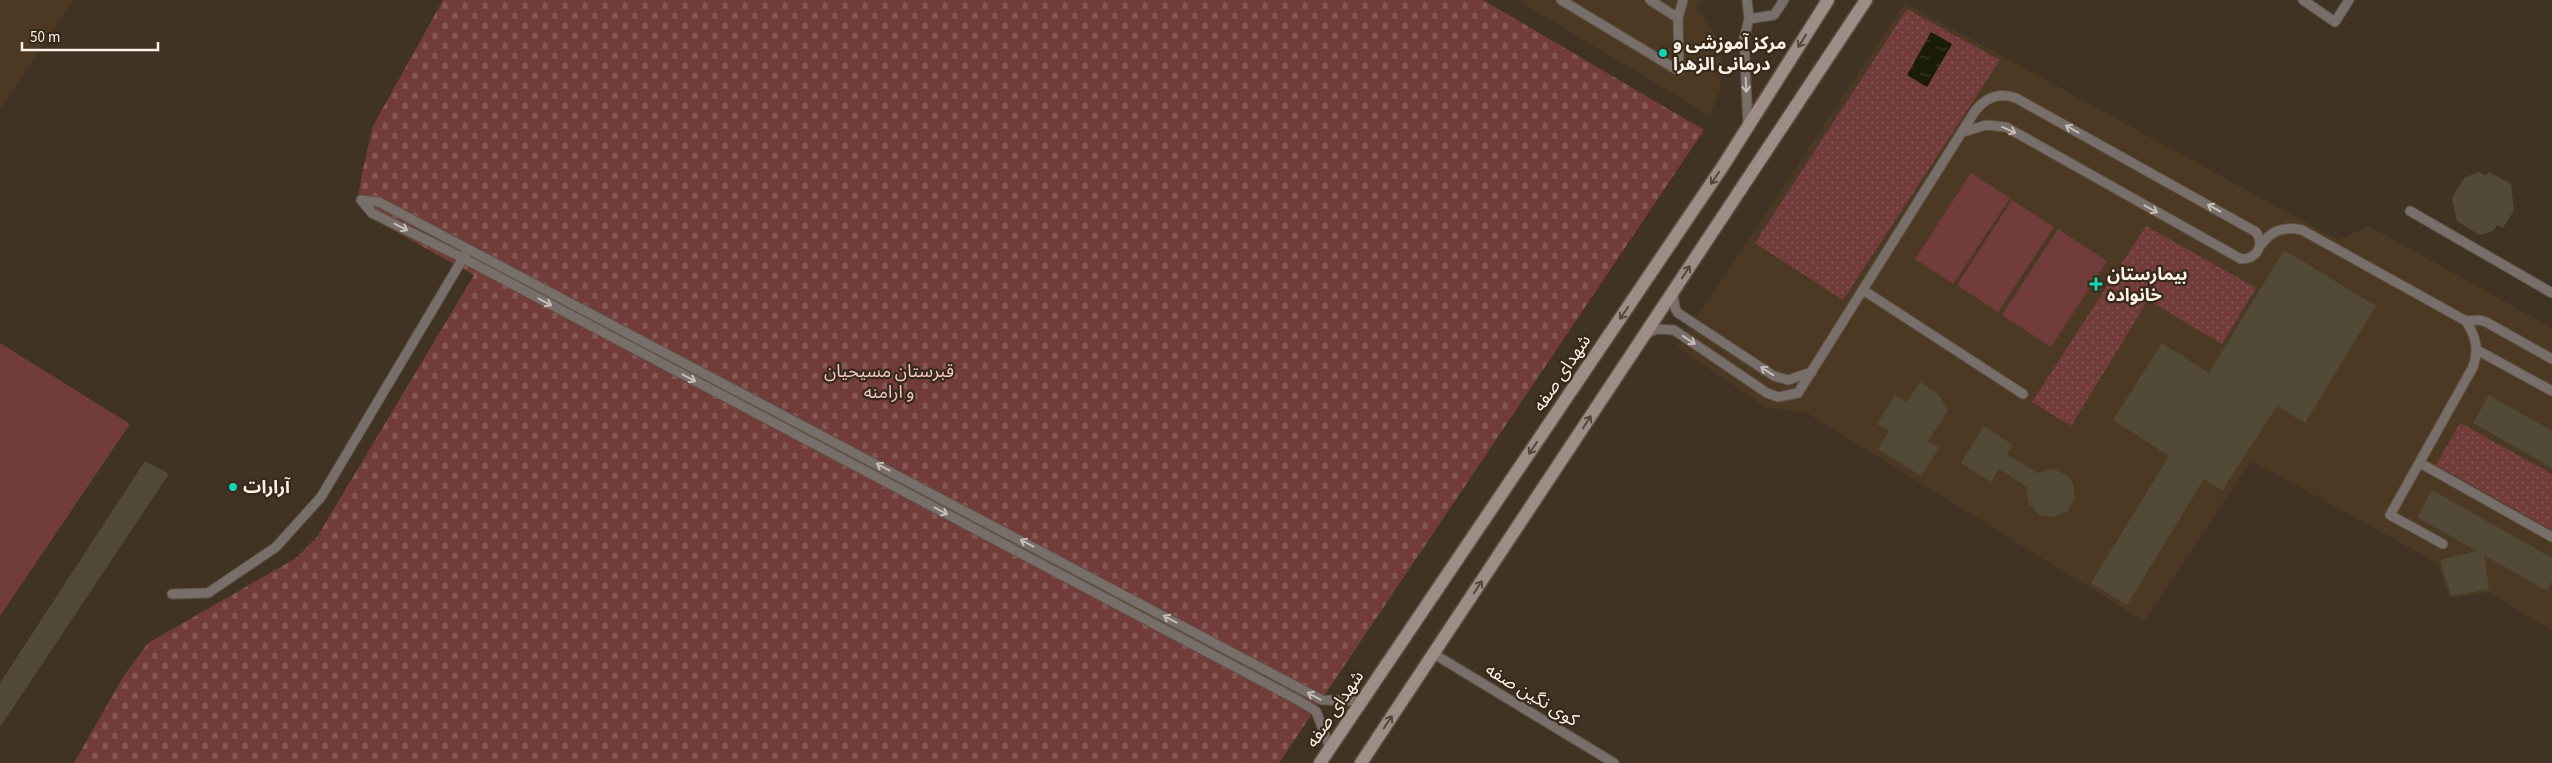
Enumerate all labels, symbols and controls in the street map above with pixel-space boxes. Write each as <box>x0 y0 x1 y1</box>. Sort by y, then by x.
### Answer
scale bar <box>22 20 159 52</box>
text: 50 m <box>30 27 60 48</box>
place label: مرکز آموزشی و درمانی الزهرا <box>1673 31 1786 77</box>
one-way arrow <box>1797 34 1807 48</box>
marker: مرکز آموزشی و درمانی الزهرا <box>1657 47 1669 59</box>
one-way arrow <box>1742 77 1751 93</box>
one-way arrow <box>2065 124 2079 134</box>
one-way arrow <box>2001 125 2016 135</box>
one-way arrow <box>1710 171 1720 185</box>
one-way arrow <box>2206 203 2221 213</box>
one-way arrow <box>2144 204 2158 214</box>
one-way arrow <box>393 223 408 232</box>
place label: بیمارستان خانواده <box>2107 262 2187 308</box>
one-way arrow <box>1681 265 1692 279</box>
marker: بیمارستان خانواده <box>2089 277 2103 291</box>
one-way arrow <box>537 298 552 307</box>
one-way arrow <box>1619 306 1629 320</box>
street label: شهدای صفه <box>1527 329 1597 417</box>
one-way arrow <box>1682 335 1696 345</box>
park label: قبرستان مسیحیان و ارامنه <box>824 359 954 405</box>
one-way arrow <box>1760 366 1774 376</box>
one-way arrow <box>681 373 696 383</box>
one-way arrow <box>1582 415 1592 429</box>
one-way arrow <box>1528 440 1538 454</box>
one-way arrow <box>876 462 891 472</box>
place label: آرارات <box>243 475 291 500</box>
marker: آرارات <box>227 481 239 493</box>
one-way arrow <box>933 506 948 516</box>
one-way arrow <box>1020 538 1034 548</box>
one-way arrow <box>1473 580 1483 594</box>
one-way arrow <box>1163 614 1178 624</box>
street label: کوی نگین صفه <box>1481 657 1584 733</box>
street label: شهدای صفه <box>1300 665 1370 753</box>
one-way arrow <box>1307 690 1322 700</box>
one-way arrow <box>1383 716 1393 730</box>

